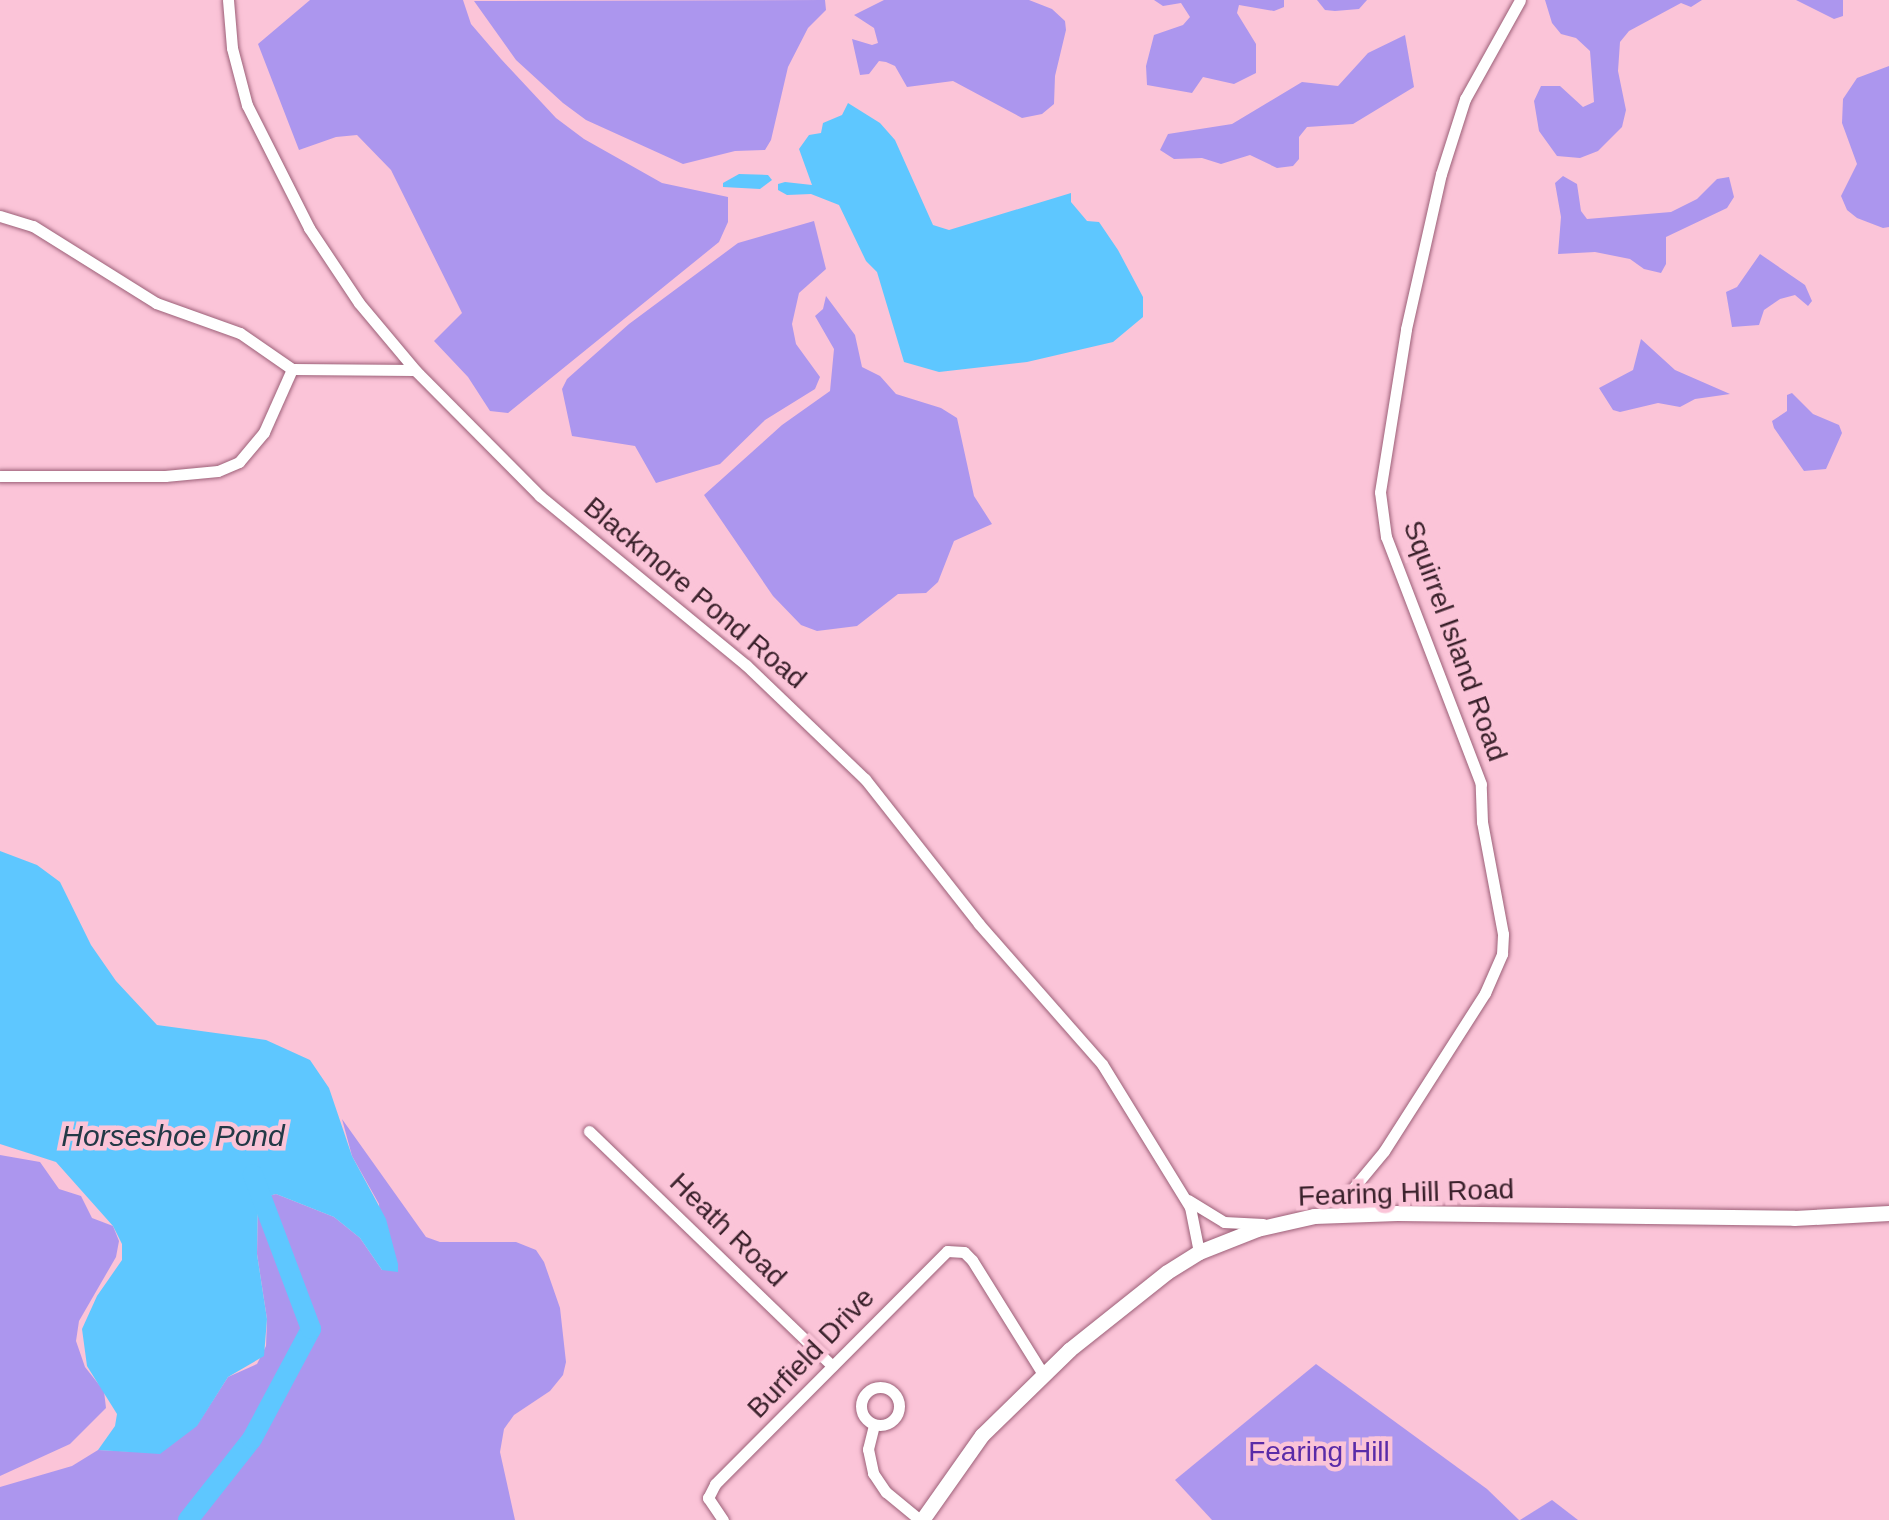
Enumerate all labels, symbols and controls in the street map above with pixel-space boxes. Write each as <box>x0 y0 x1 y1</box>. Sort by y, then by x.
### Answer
street label: Blackmore Pond Road <box>577 490 813 696</box>
street label: Squirrel Island Road <box>1396 516 1514 766</box>
water label: Horseshoe Pond <box>61 1118 285 1154</box>
street label: Heath Road <box>663 1166 793 1294</box>
street label: Fearing Hill Road <box>1297 1172 1515 1214</box>
street label: Burfield Drive <box>741 1281 881 1425</box>
park label: Fearing Hill <box>1248 1435 1390 1469</box>

